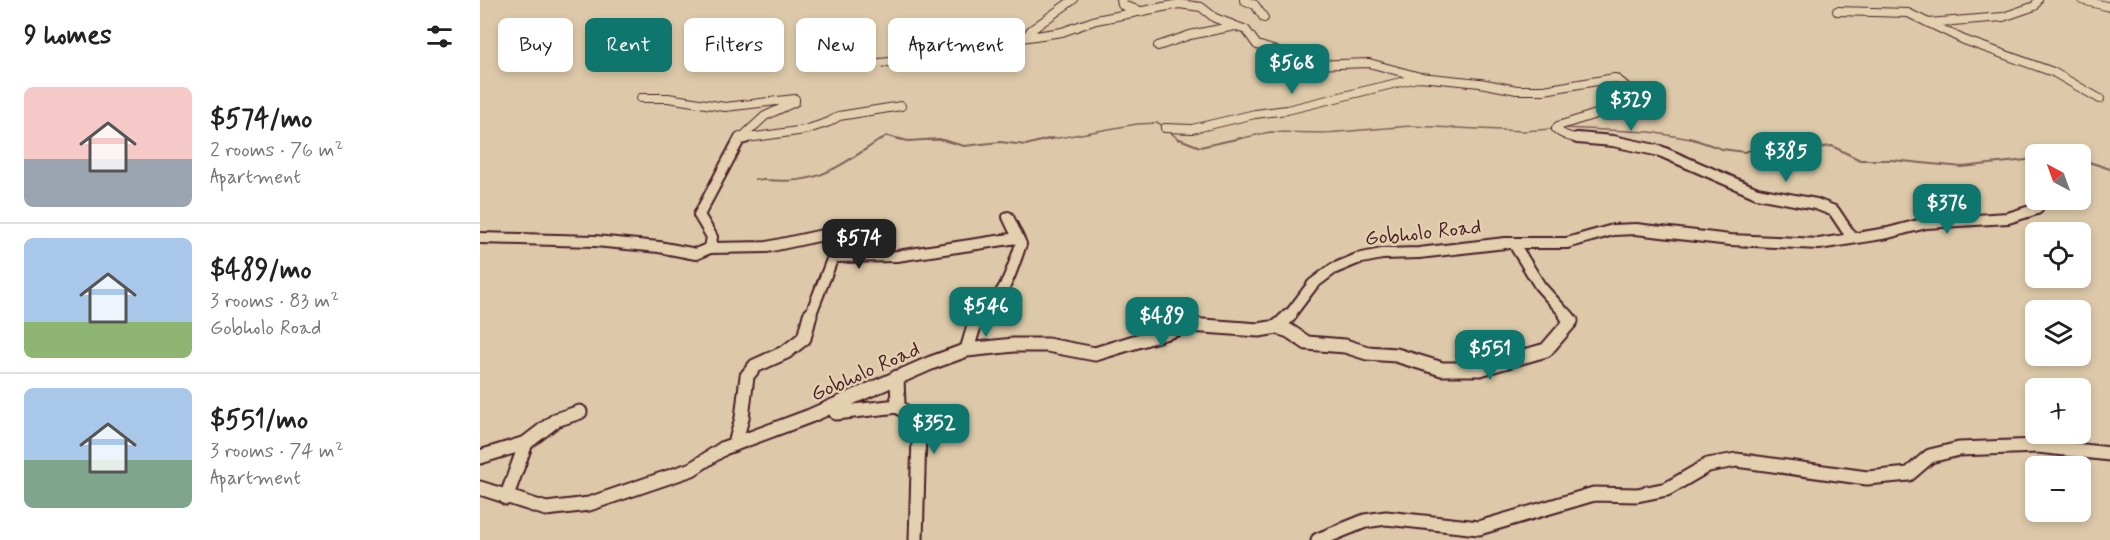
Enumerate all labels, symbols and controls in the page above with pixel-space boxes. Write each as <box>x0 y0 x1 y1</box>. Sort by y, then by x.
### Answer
chip: Buy <box>498 18 573 72</box>
chip: Rent <box>585 18 672 72</box>
chip: Filters <box>684 18 784 72</box>
chip: New <box>796 18 876 72</box>
chip: Apartment <box>888 18 1025 72</box>
text: 9 homes <box>24 19 112 53</box>
icon: filters <box>423 20 456 53</box>
pin: $568 <box>1256 44 1328 95</box>
text: $568 <box>1269 50 1315 77</box>
pin: $329 <box>1595 81 1667 132</box>
text: $329 <box>1610 87 1652 114</box>
text: $574/mo <box>210 103 312 137</box>
icon: home <box>72 111 144 183</box>
pin: $385 <box>1750 132 1822 183</box>
text: 2 rooms · 76 m² <box>210 137 343 164</box>
text: $385 <box>1765 138 1807 165</box>
north arrow <box>2025 144 2091 210</box>
map controls <box>2025 144 2091 522</box>
text: Apartment <box>210 164 301 191</box>
pin: $376 <box>1911 184 1983 235</box>
text: $376 <box>1927 190 1967 217</box>
street label: Gobholo Road <box>1363 213 1483 253</box>
pin: $574 <box>823 219 895 270</box>
button: locate <box>2025 222 2091 288</box>
text: $574 <box>836 225 882 252</box>
text: $489/mo <box>210 254 312 288</box>
icon: home <box>72 262 144 334</box>
pin: $546 <box>950 287 1022 338</box>
text: 3 rooms · 83 m² <box>210 288 339 315</box>
text: $546 <box>963 293 1009 320</box>
pin: $489 <box>1126 297 1198 348</box>
button: layers <box>2025 300 2091 366</box>
text: $489 <box>1140 303 1184 330</box>
text: Gobholo Road <box>210 315 321 342</box>
pin: $551 <box>1454 330 1526 381</box>
street label: Gobholo Road <box>806 335 925 408</box>
text: $551 <box>1469 336 1511 363</box>
button: + <box>2025 378 2091 444</box>
text: $551/mo <box>210 404 308 438</box>
pin: $352 <box>898 404 970 455</box>
text: $352 <box>912 410 956 437</box>
icon: home <box>72 412 144 484</box>
text: 3 rooms · 74 m² <box>210 438 344 465</box>
button: − <box>2025 456 2091 522</box>
text: Apartment <box>210 465 301 492</box>

